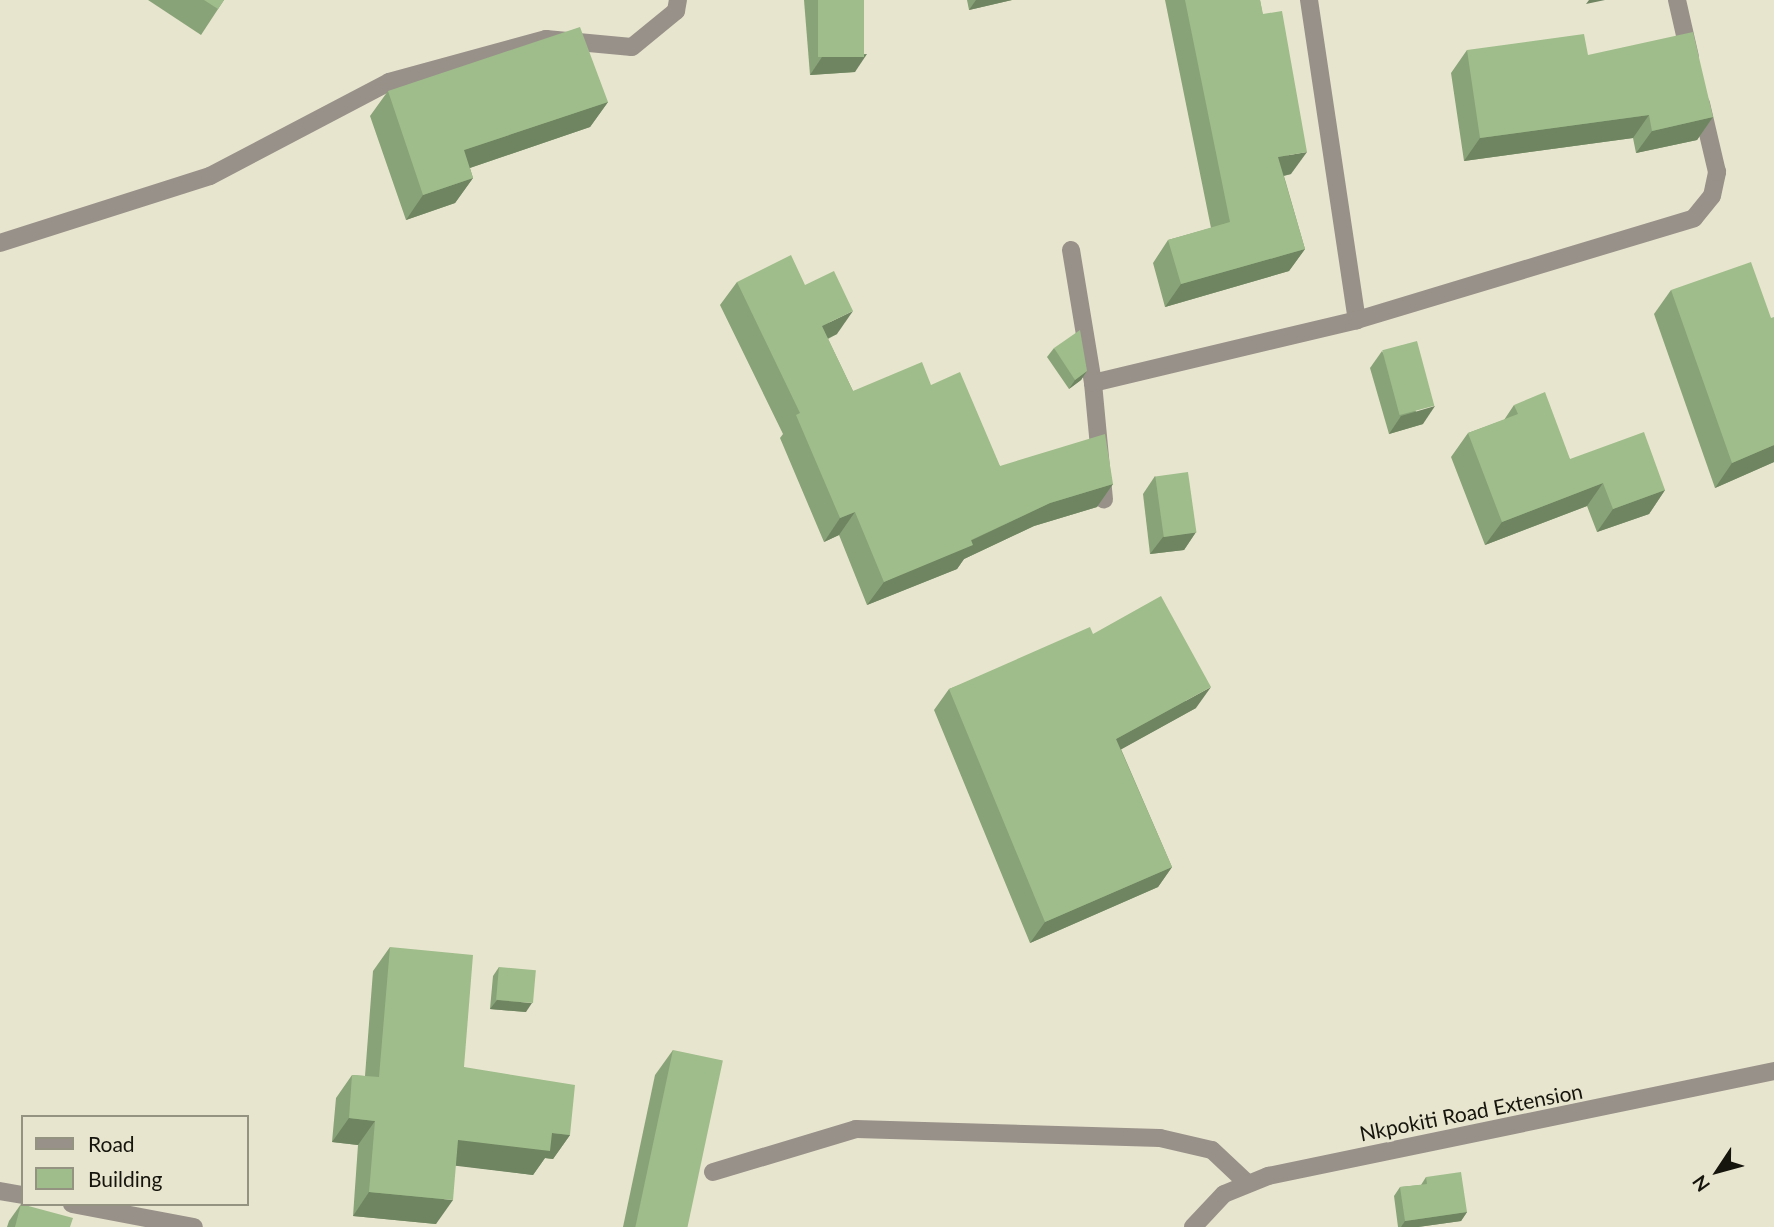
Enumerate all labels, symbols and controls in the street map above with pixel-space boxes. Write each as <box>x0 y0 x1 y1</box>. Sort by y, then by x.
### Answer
street label: Nkpokiti Road Extension <box>1357 1078 1585 1146</box>
legend <box>21 1115 248 1206</box>
text: Road <box>88 1131 135 1156</box>
north arrow <box>1683 1136 1753 1206</box>
text: Building <box>88 1166 163 1191</box>
text: N <box>1687 1171 1714 1196</box>

